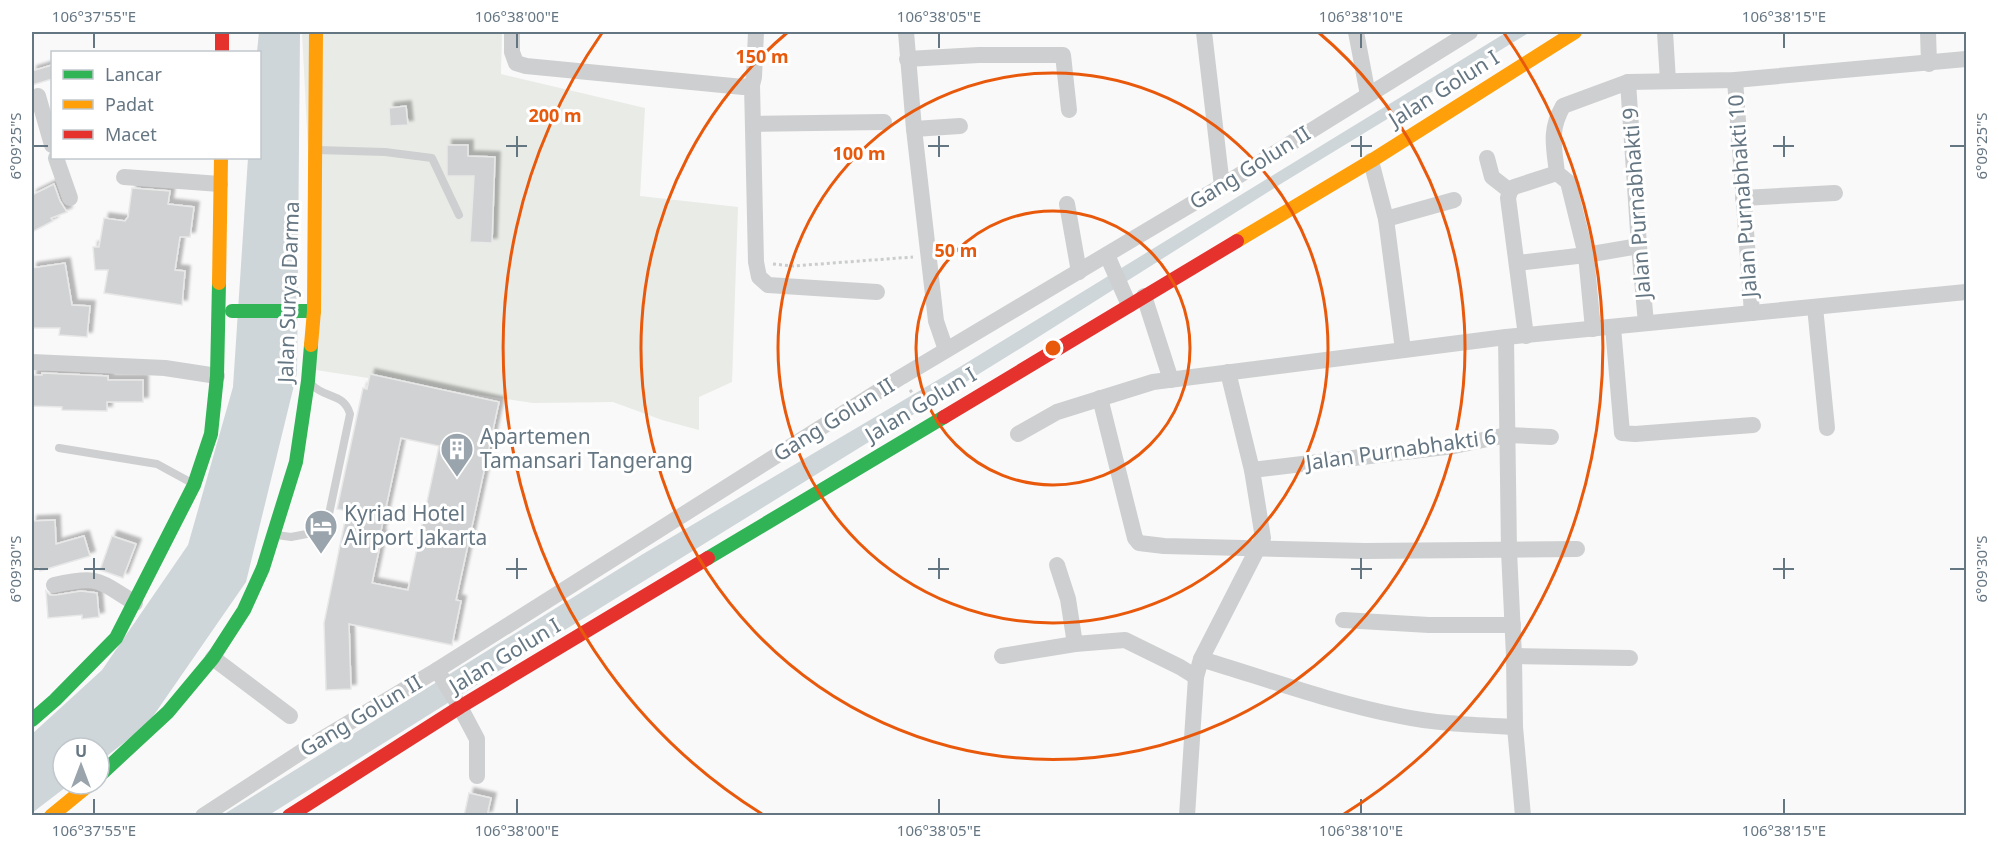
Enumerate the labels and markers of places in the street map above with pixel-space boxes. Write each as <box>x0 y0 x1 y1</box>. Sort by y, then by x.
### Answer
centre of rings <box>1043 338 1063 358</box>
place label: Apartemen Tamansari Tangerang <box>480 422 693 474</box>
building icon: Apartemen Tamansari Tangerang <box>439 431 475 478</box>
place label: Kyriad Hotel Airport Jakarta <box>344 499 487 551</box>
hotel icon: Kyriad Hotel Airport Jakarta <box>303 508 339 555</box>

